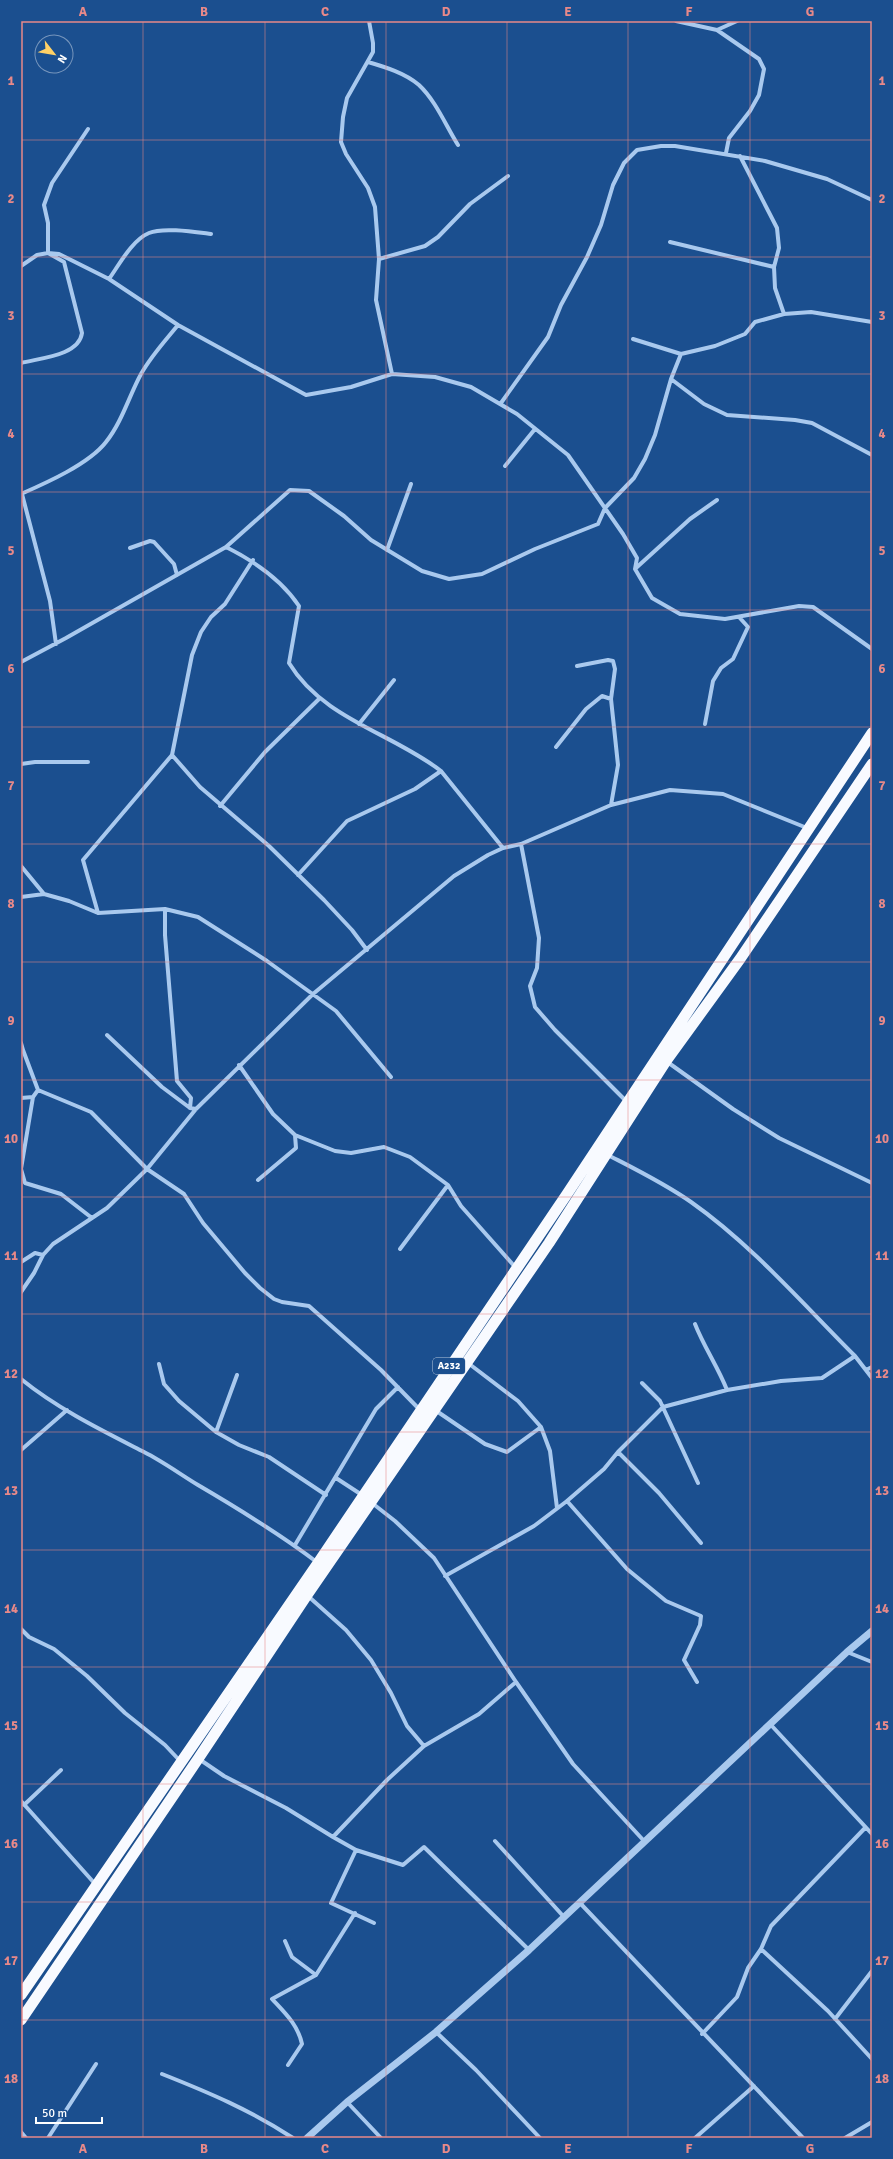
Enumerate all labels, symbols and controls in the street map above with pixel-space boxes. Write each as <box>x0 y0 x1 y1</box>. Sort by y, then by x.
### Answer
text: A <box>79 4 88 20</box>
text: B <box>200 4 208 20</box>
text: C <box>321 4 329 20</box>
text: D <box>442 4 451 20</box>
text: E <box>564 4 572 20</box>
text: F <box>686 4 693 20</box>
text: G <box>806 4 814 20</box>
north arrow <box>34 34 74 74</box>
text: N <box>55 52 70 66</box>
text: 1 <box>7 73 15 89</box>
text: 1 <box>878 73 886 89</box>
text: 2 <box>7 191 15 207</box>
text: 2 <box>878 191 886 207</box>
text: 3 <box>7 308 15 324</box>
text: 3 <box>878 308 886 324</box>
text: 4 <box>7 426 15 442</box>
text: 4 <box>878 426 886 442</box>
text: 5 <box>7 543 15 559</box>
text: 5 <box>878 543 886 559</box>
text: 6 <box>7 661 15 677</box>
text: 6 <box>878 661 886 677</box>
text: 7 <box>7 778 15 794</box>
text: 7 <box>878 778 886 794</box>
text: 8 <box>7 896 15 912</box>
text: 8 <box>878 896 886 912</box>
text: 9 <box>7 1013 15 1029</box>
text: 9 <box>878 1013 886 1029</box>
text: 10 <box>4 1131 18 1147</box>
text: 10 <box>875 1131 889 1147</box>
text: 11 <box>4 1248 18 1264</box>
text: 11 <box>875 1248 889 1264</box>
road number: A232 <box>433 1358 465 1374</box>
text: 12 <box>4 1366 18 1382</box>
text: 12 <box>875 1366 889 1382</box>
text: 13 <box>4 1483 18 1499</box>
text: 13 <box>875 1483 889 1499</box>
text: 14 <box>4 1601 18 1617</box>
text: 14 <box>875 1601 889 1617</box>
text: 15 <box>4 1718 18 1734</box>
text: 15 <box>875 1718 889 1734</box>
text: 16 <box>4 1836 18 1852</box>
text: 16 <box>875 1836 889 1852</box>
text: 17 <box>4 1953 18 1969</box>
text: 17 <box>875 1953 889 1969</box>
text: 18 <box>4 2071 18 2087</box>
text: 18 <box>875 2071 889 2087</box>
scale bar <box>36 2099 102 2125</box>
text: 50 m <box>42 2106 67 2121</box>
text: A <box>79 2141 88 2157</box>
text: B <box>200 2141 208 2157</box>
text: C <box>321 2141 329 2157</box>
text: D <box>442 2141 451 2157</box>
text: E <box>564 2141 572 2157</box>
text: F <box>686 2141 693 2157</box>
text: G <box>806 2141 814 2157</box>

